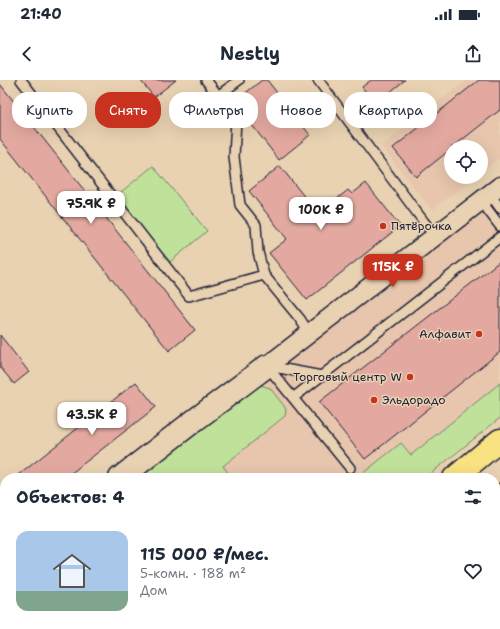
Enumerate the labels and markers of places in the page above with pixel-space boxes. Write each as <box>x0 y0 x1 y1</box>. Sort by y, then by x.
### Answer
pin: 75.9K ₽ <box>54 191 128 225</box>
pin: 100K ₽ <box>288 197 354 231</box>
place label: Пятёрочка <box>391 218 452 234</box>
marker: Пятёрочка <box>378 221 388 231</box>
pin: 115K ₽ <box>360 254 426 288</box>
place label: Алфавит <box>419 326 472 342</box>
marker: Алфавит <box>474 329 484 339</box>
place label: Торговый центр W <box>293 369 402 385</box>
marker: Торговый центр W <box>405 372 415 382</box>
place label: Эльдорадо <box>382 392 445 408</box>
marker: Эльдорадо <box>369 395 379 405</box>
pin: 43.5K ₽ <box>55 402 129 436</box>

